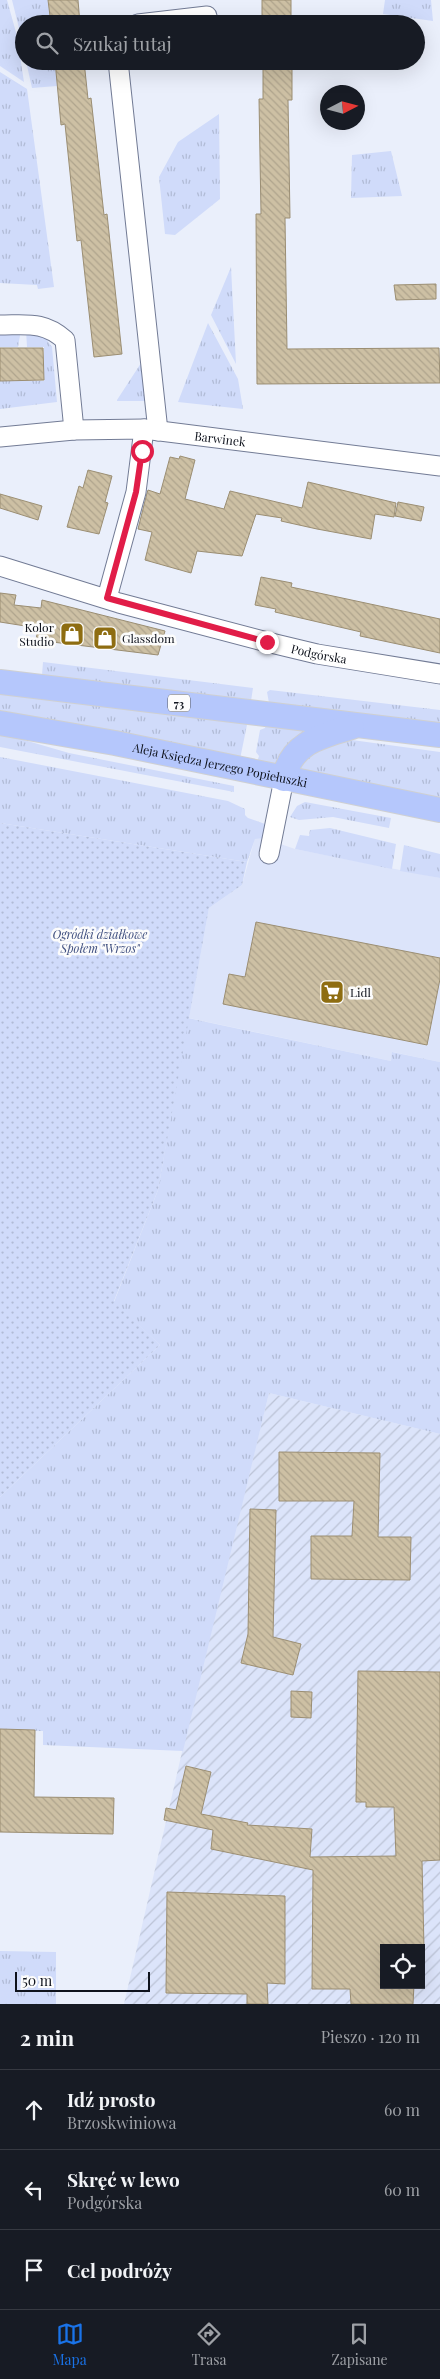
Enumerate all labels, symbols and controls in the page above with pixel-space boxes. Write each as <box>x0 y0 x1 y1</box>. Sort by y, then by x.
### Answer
search box <box>15 15 425 70</box>
icon: search <box>33 29 61 57</box>
text: Szukaj tutaj <box>73 30 172 56</box>
north arrow <box>320 85 365 130</box>
street label: Barwinek <box>194 427 247 450</box>
route start <box>131 440 154 463</box>
place label: Kolor Studio <box>19 619 55 649</box>
shop icon: Kolor Studio <box>59 621 85 647</box>
shop icon: Glassdom <box>92 625 118 651</box>
place label: Glassdom <box>122 630 175 646</box>
route end <box>256 631 279 654</box>
street label: Podgórska <box>290 640 348 667</box>
road number: 73 <box>168 694 190 711</box>
street label: Aleja Księdza Jerzego Popiełuszki <box>130 739 309 791</box>
park label: Ogródki działkowe Społem "Wrzos" <box>52 926 148 956</box>
supermarket icon: Lidl <box>319 979 345 1005</box>
place label: Lidl <box>350 984 372 1000</box>
map controls <box>380 1944 425 1989</box>
button: locate <box>380 1944 425 1989</box>
scale bar <box>15 1969 150 1992</box>
text: 50 m <box>22 1971 52 1990</box>
text: 2 min <box>20 2023 74 2051</box>
text: Pieszo · 120 m <box>321 2026 420 2047</box>
text: Idź prosto <box>67 2086 155 2112</box>
icon: ahead <box>20 2096 48 2124</box>
text: 60 m <box>384 2099 420 2120</box>
text: Brzoskwiniowa <box>67 2112 176 2133</box>
text: Skręć w lewo <box>67 2166 180 2192</box>
icon: left <box>20 2176 48 2204</box>
text: 60 m <box>384 2179 420 2200</box>
text: Podgórska <box>67 2192 142 2213</box>
icon: arrive <box>20 2256 48 2284</box>
text: Cel podróży <box>67 2257 172 2283</box>
tab: Mapa <box>52 2320 87 2369</box>
tab: Trasa <box>191 2320 227 2369</box>
tab: Zapisane <box>331 2320 388 2369</box>

